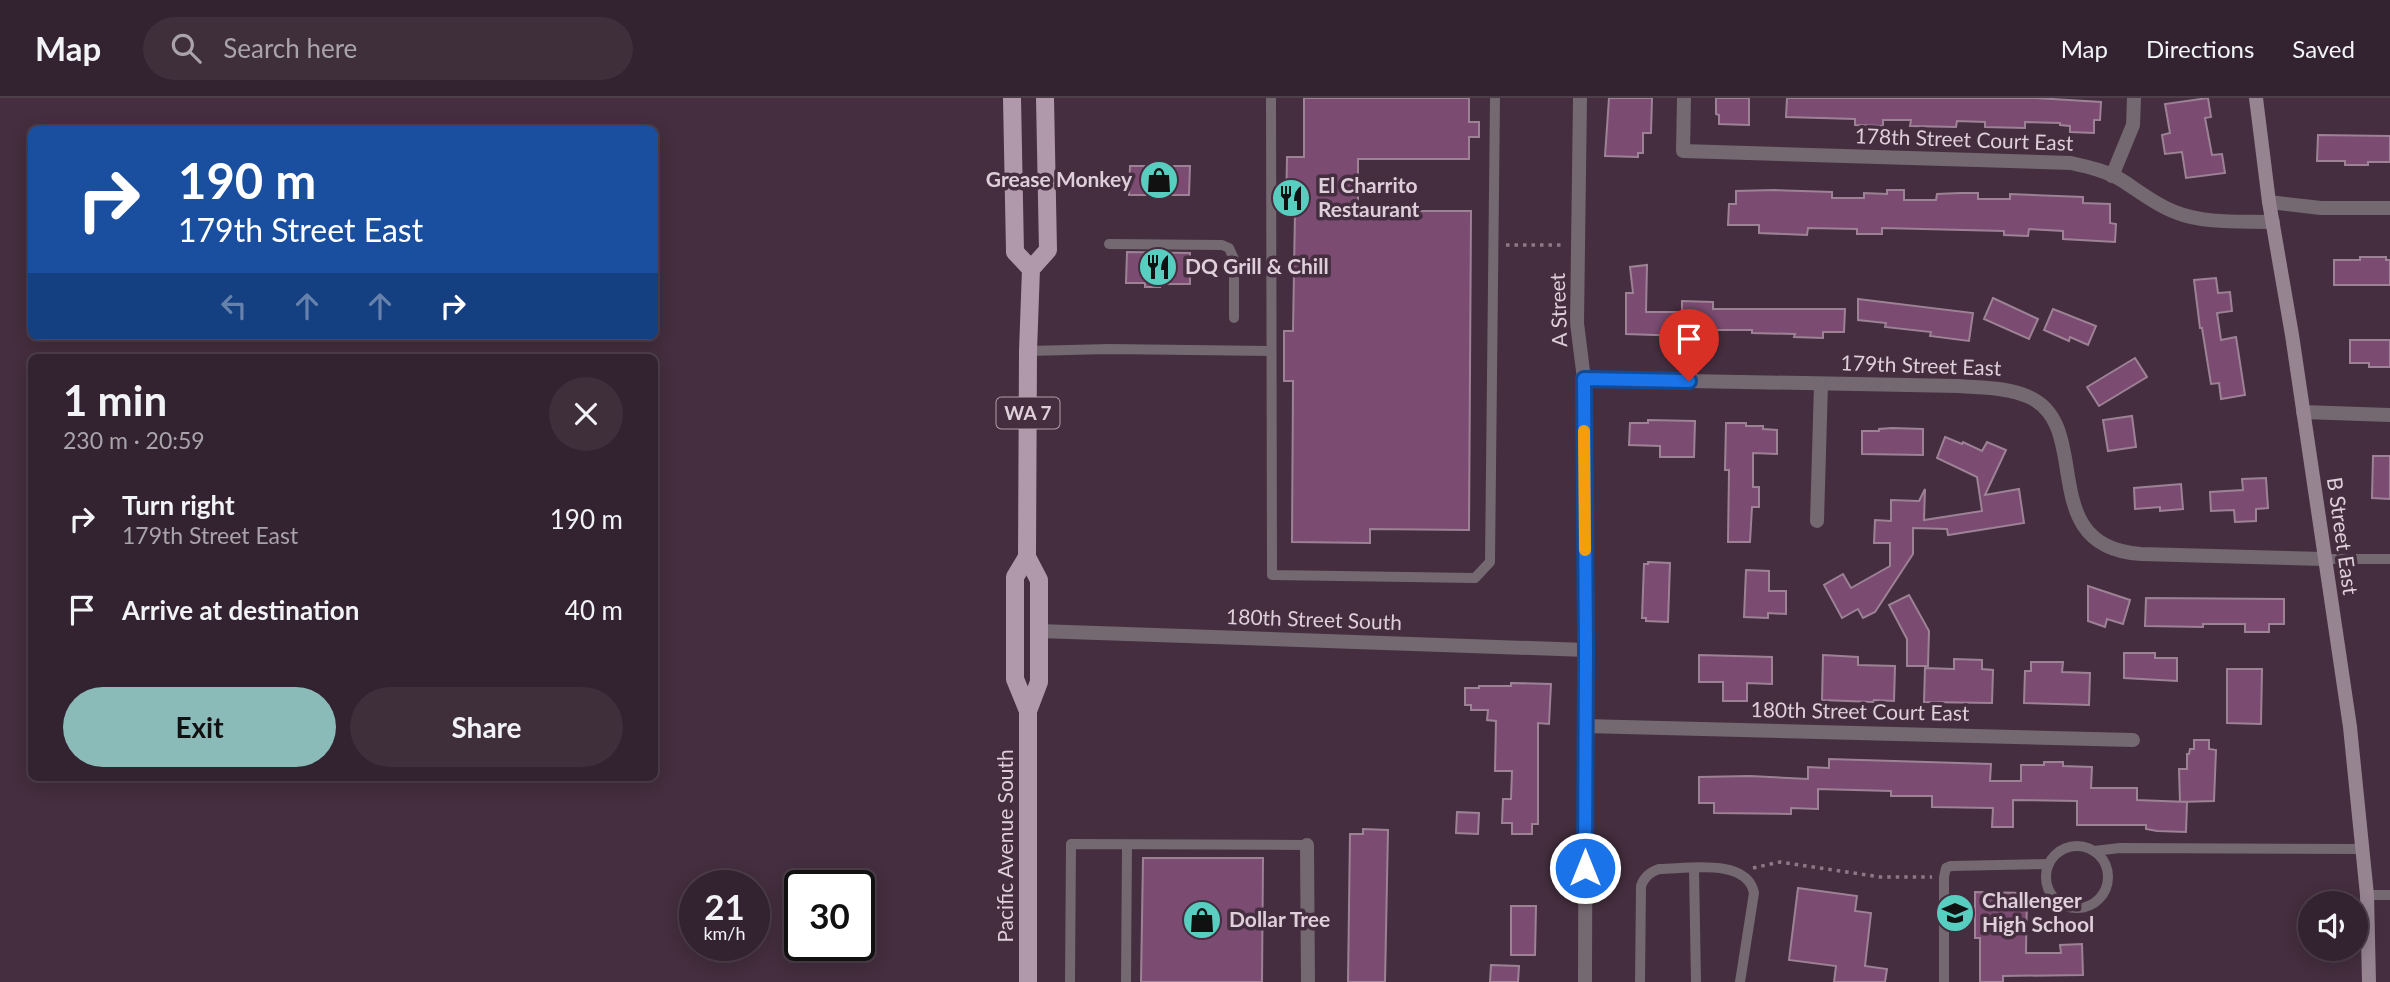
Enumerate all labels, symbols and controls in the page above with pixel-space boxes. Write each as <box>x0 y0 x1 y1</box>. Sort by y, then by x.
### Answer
search box <box>143 17 633 80</box>
text: Map <box>35 28 101 68</box>
icon: search <box>167 29 205 67</box>
text: Search here <box>223 32 357 64</box>
text: Map <box>2061 34 2108 63</box>
text: Directions <box>2146 34 2254 63</box>
text: Saved <box>2292 34 2355 63</box>
street label: 178th Street Court East <box>1854 122 2074 155</box>
text: 190 m <box>178 151 316 209</box>
icon: right <box>63 154 154 245</box>
shop icon: Grease Monkey <box>1138 159 1180 201</box>
place label: Grease Monkey <box>986 166 1133 191</box>
place label: El Charrito Restaurant <box>1318 172 1420 221</box>
restaurant icon: El Charrito Restaurant <box>1270 177 1312 219</box>
text: 179th Street East <box>178 210 423 249</box>
restaurant icon: DQ Grill & Chill <box>1137 246 1179 288</box>
place label: DQ Grill & Chill <box>1185 253 1329 278</box>
street label: A Street <box>1544 272 1571 348</box>
icon: left <box>215 287 253 325</box>
icon: ahead <box>288 287 326 325</box>
icon: ahead <box>361 287 399 325</box>
icon: right <box>434 287 472 325</box>
pin <box>1659 309 1719 381</box>
icon: arrive <box>1670 320 1708 358</box>
street label: 179th Street East <box>1840 349 2002 380</box>
text: 1 min <box>63 375 167 425</box>
button: close <box>549 377 623 451</box>
road number: WA 7 <box>996 398 1060 428</box>
text: 230 m · 20:59 <box>63 426 205 454</box>
street label: B Street East <box>2323 475 2364 597</box>
text: Turn right <box>122 489 235 521</box>
icon: right <box>63 500 101 538</box>
text: 190 m <box>550 503 623 535</box>
text: 179th Street East <box>122 521 298 549</box>
icon: arrive <box>63 591 101 629</box>
text: Arrive at destination <box>122 594 359 626</box>
text: 40 m <box>565 594 623 626</box>
street label: 180th Street South <box>1226 603 1402 634</box>
button: Exit <box>63 687 336 767</box>
button: Share <box>350 687 623 767</box>
street label: 180th Street Court East <box>1750 696 1970 725</box>
street label: Pacific Avenue South <box>992 749 1017 943</box>
position arrow <box>1548 831 1622 905</box>
speed limit sign: 30 <box>784 870 875 961</box>
text: 21 <box>704 885 745 927</box>
place label: Challenger High School <box>1982 887 2094 936</box>
map controls <box>2298 891 2368 961</box>
button: sound <box>2298 891 2368 961</box>
school or university icon: Challenger High School <box>1934 892 1976 934</box>
shop icon: Dollar Tree <box>1181 899 1223 941</box>
place label: Dollar Tree <box>1229 906 1330 931</box>
text: km/h <box>703 922 746 944</box>

